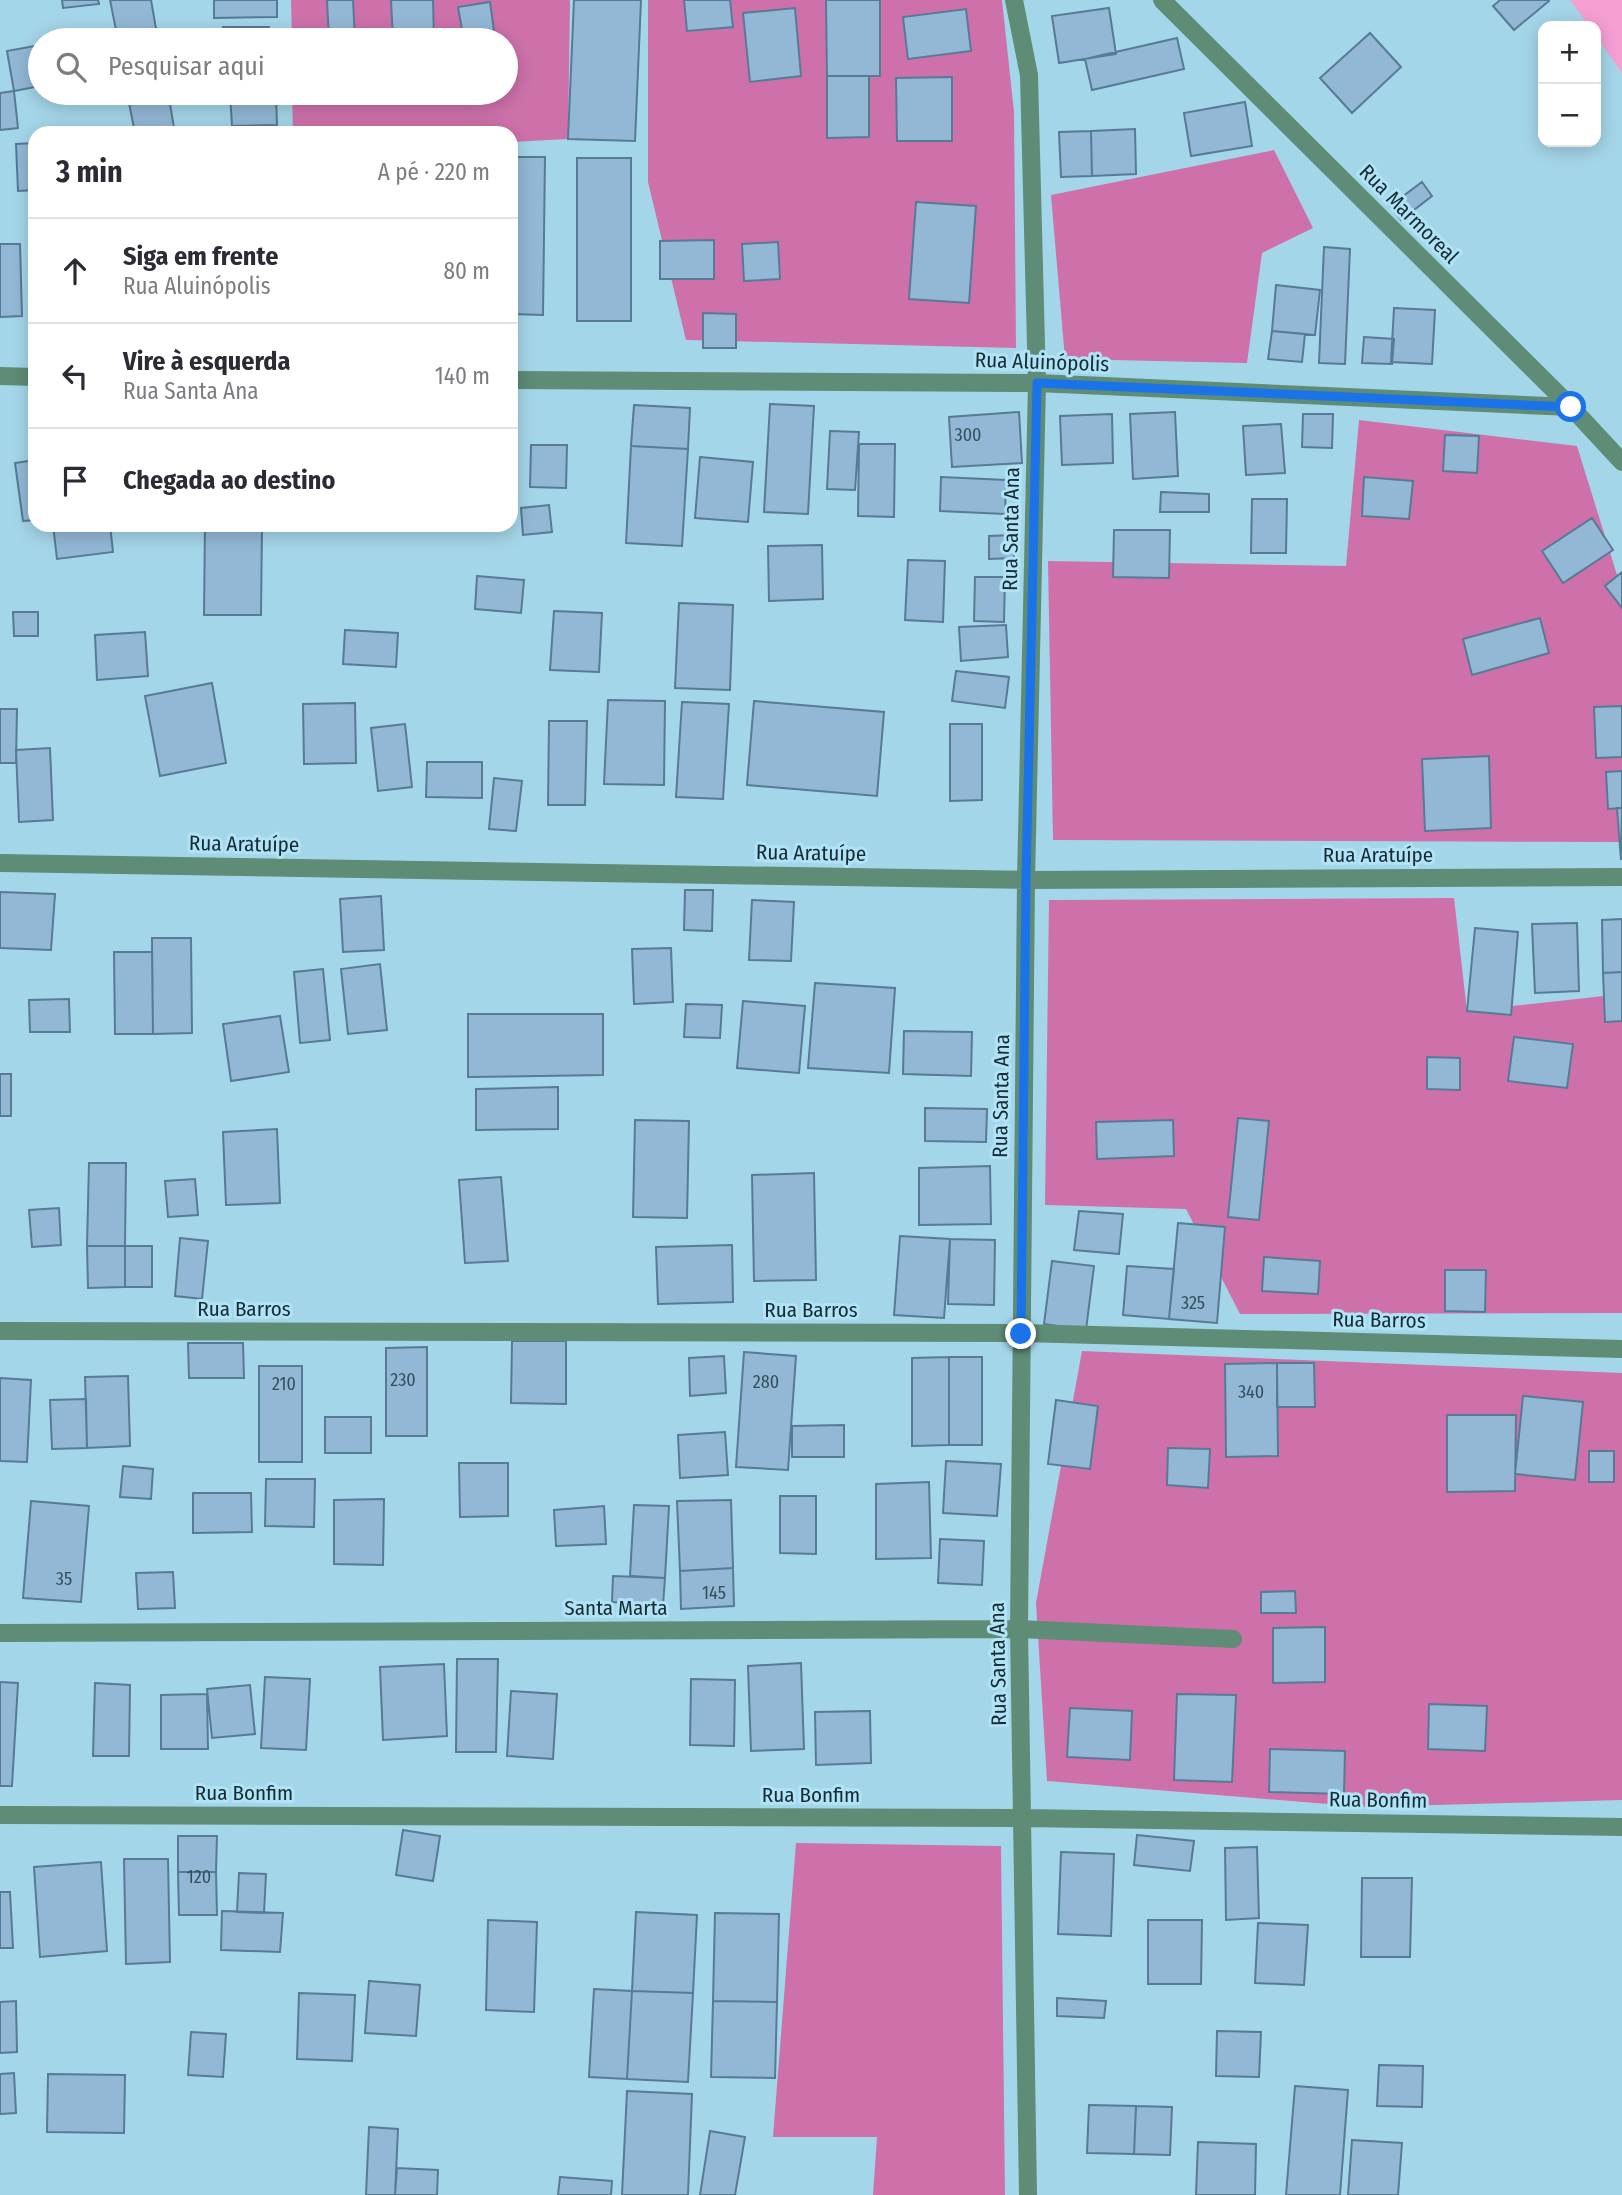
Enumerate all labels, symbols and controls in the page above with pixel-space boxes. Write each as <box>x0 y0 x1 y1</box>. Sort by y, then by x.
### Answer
map controls <box>1538 21 1601 147</box>
button: + <box>1538 21 1601 84</box>
search box <box>28 28 518 105</box>
icon: search <box>52 48 90 86</box>
text: Pesquisar aqui <box>108 51 265 82</box>
button: − <box>1538 84 1601 147</box>
text: 3 min <box>56 154 123 190</box>
text: A pé · 220 m <box>378 158 490 186</box>
street label: Rua Marmoreal <box>1354 159 1464 269</box>
text: Siga em frente <box>123 241 278 272</box>
icon: ahead <box>56 252 94 290</box>
text: 80 m <box>443 257 490 285</box>
text: Rua Aluinópolis <box>123 272 270 300</box>
text: Vire à esquerda <box>123 346 290 377</box>
street label: Rua Aluinópolis <box>974 347 1110 377</box>
icon: left <box>56 357 94 395</box>
text: 140 m <box>435 362 490 390</box>
text: Rua Santa Ana <box>123 377 259 405</box>
route start <box>1555 391 1586 422</box>
house number: 300 <box>955 424 981 446</box>
icon: arrive <box>56 462 94 500</box>
text: Chegada ao destino <box>123 465 335 496</box>
street label: Rua Santa Ana <box>997 467 1025 591</box>
street label: Rua Aratuípe <box>189 830 299 858</box>
street label: Rua Aratuípe <box>756 839 866 867</box>
street label: Rua Aratuípe <box>1323 842 1433 868</box>
street label: Rua Santa Ana <box>987 1034 1015 1158</box>
house number: 325 <box>1181 1292 1205 1314</box>
street label: Rua Barros <box>197 1296 291 1322</box>
street label: Rua Barros <box>764 1297 858 1323</box>
street label: Rua Barros <box>1332 1306 1426 1334</box>
route end <box>1005 1318 1036 1349</box>
house number: 230 <box>390 1369 416 1391</box>
house number: 280 <box>753 1371 779 1393</box>
house number: 210 <box>272 1373 296 1395</box>
house number: 340 <box>1238 1381 1264 1403</box>
house number: 35 <box>56 1568 72 1590</box>
house number: 145 <box>702 1582 726 1604</box>
street label: Santa Marta <box>564 1595 668 1621</box>
street label: Rua Santa Ana <box>984 1602 1012 1726</box>
street label: Rua Bonfim <box>195 1780 293 1806</box>
street label: Rua Bonfim <box>762 1782 860 1808</box>
street label: Rua Bonfim <box>1329 1786 1427 1814</box>
house number: 120 <box>187 1866 211 1888</box>

